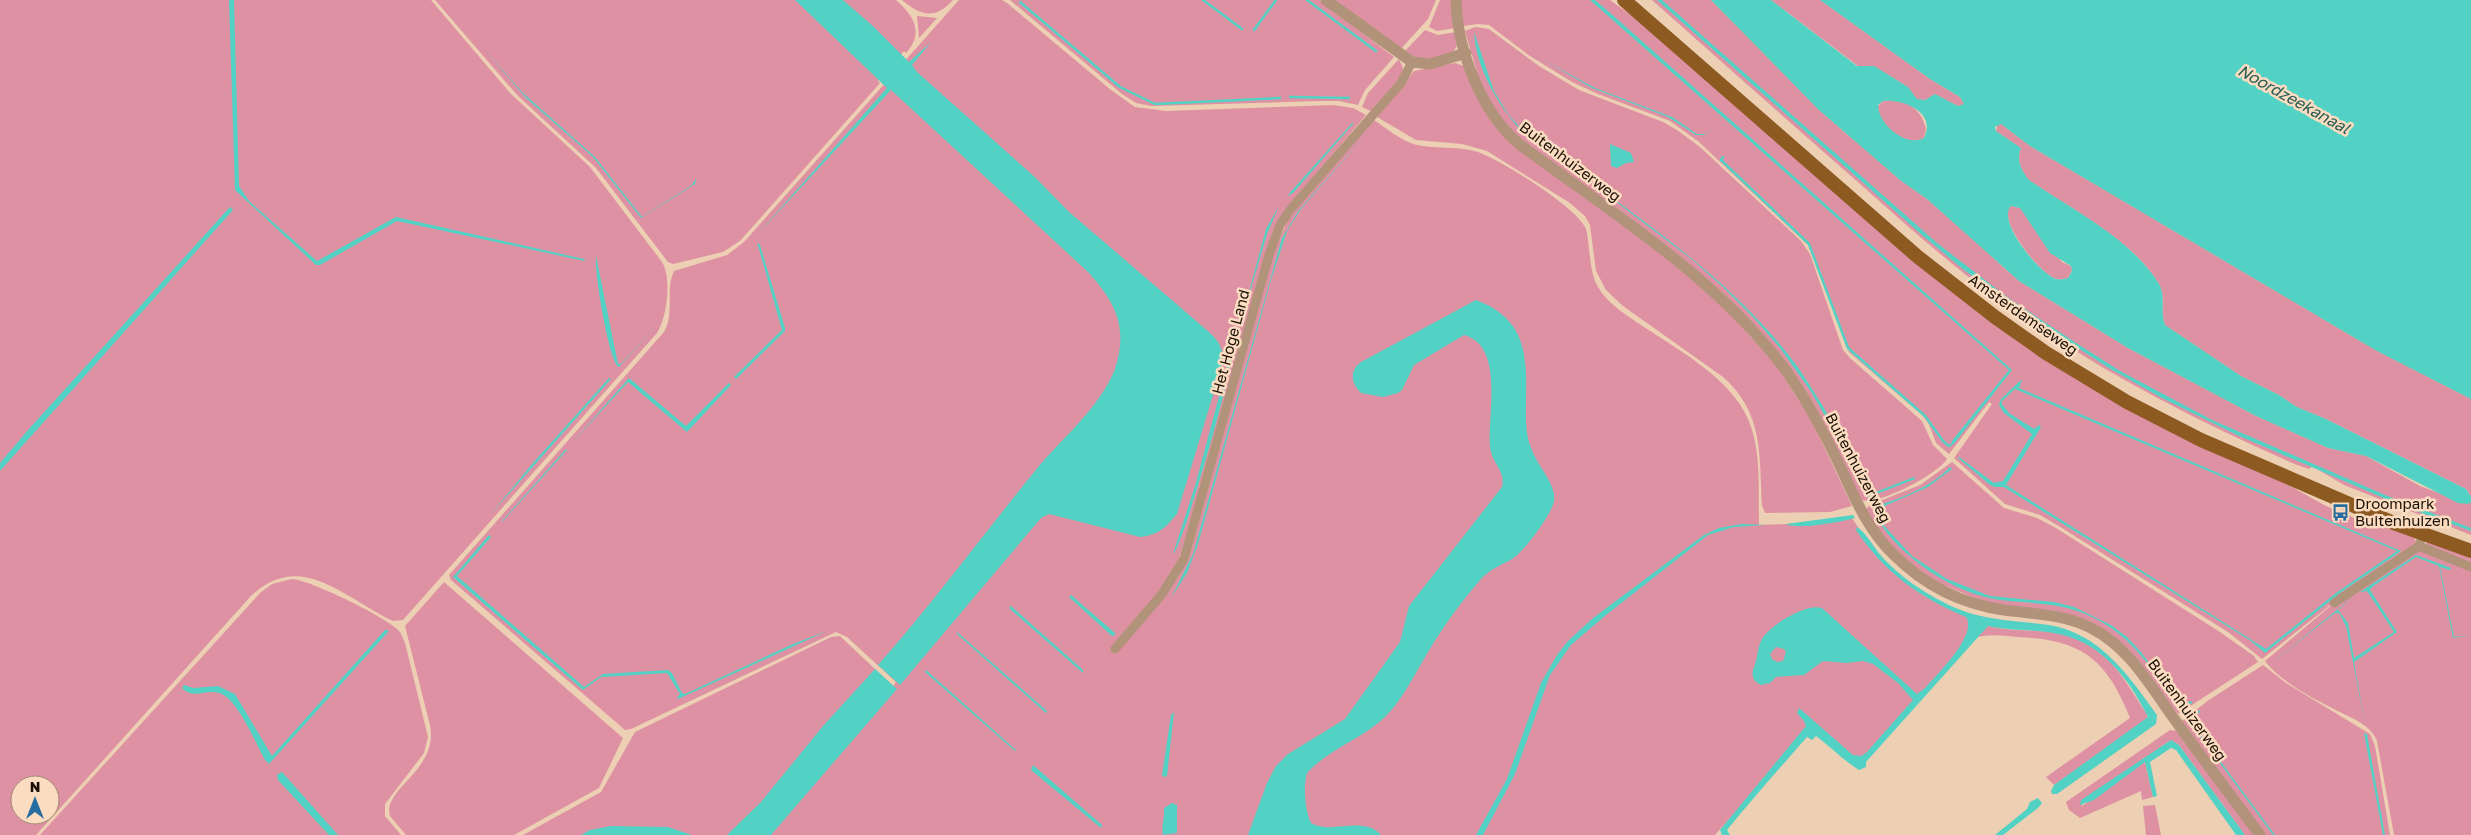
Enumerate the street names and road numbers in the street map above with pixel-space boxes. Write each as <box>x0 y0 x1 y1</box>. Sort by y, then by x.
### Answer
street label: Buitenhuizerweg <box>1517 117 1625 205</box>
street label: Amsterdamseweg <box>1966 270 2082 359</box>
street label: Het Hoge Land <box>1207 287 1253 396</box>
street label: Buitenhuizerweg <box>1822 410 1895 526</box>
street label: Buitenhuizerweg <box>2145 655 2231 764</box>

